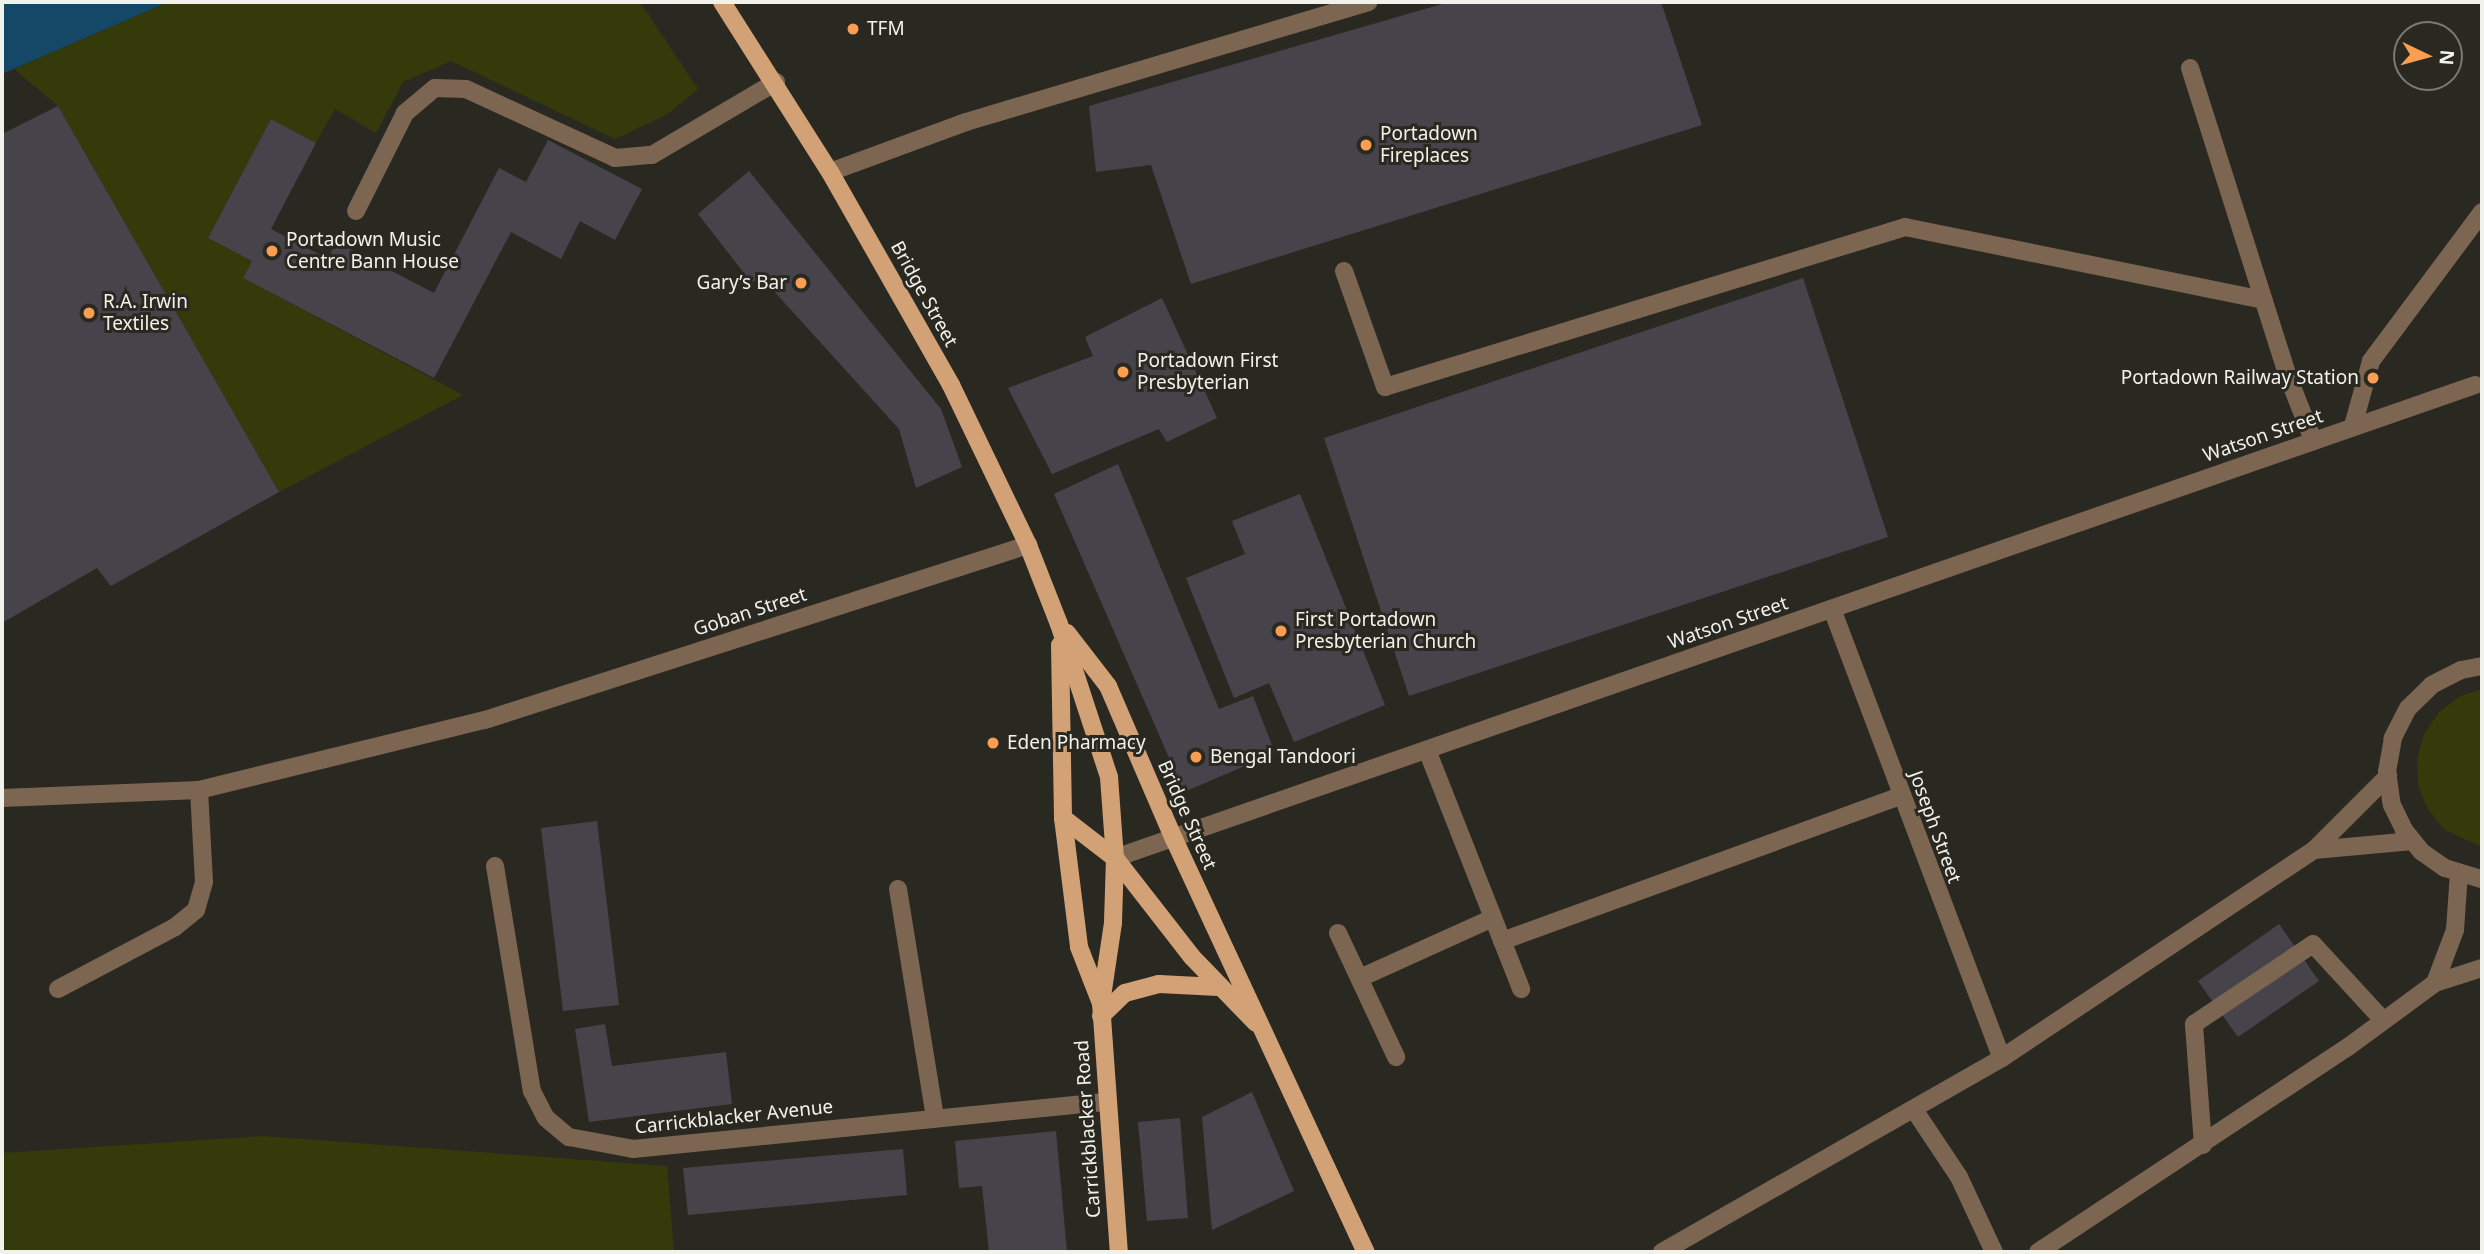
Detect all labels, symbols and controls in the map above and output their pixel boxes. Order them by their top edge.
place label: TFM [867,18,905,40]
marker: TFM [845,21,861,37]
north arrow [2393,21,2463,91]
text: N [2433,49,2461,66]
place label: Portadown Fireplaces [1380,123,1478,167]
marker: Portadown Fireplaces [1358,137,1374,153]
place label: Portadown Music Centre Bann House [286,229,459,273]
street label: Bridge Street [886,237,962,351]
marker: Portadown Music Centre Bann House [264,243,280,259]
place label: Gary’s Bar [697,272,787,294]
marker: Gary’s Bar [793,275,809,291]
place label: R.A. Irwin Textiles [103,291,188,335]
marker: R.A. Irwin Textiles [81,305,97,321]
place label: Portadown First Presbyterian [1137,350,1278,394]
marker: Portadown First Presbyterian [1115,364,1131,380]
place label: Portadown Railway Station [2121,367,2359,389]
marker: Portadown Railway Station [2365,370,2381,386]
street label: Watson Street [2200,405,2326,467]
street label: Goban Street [691,583,809,641]
street label: Watson Street [1665,592,1791,654]
place label: First Portadown Presbyterian Church [1295,609,1476,653]
marker: First Portadown Presbyterian Church [1273,623,1289,639]
place label: Eden Pharmacy [1007,732,1146,754]
marker: Eden Pharmacy [985,735,1001,751]
place label: Bengal Tandoori [1210,746,1356,768]
marker: Bengal Tandoori [1188,749,1204,765]
street label: Bridge Street [1153,757,1221,873]
street label: Joseph Street [1904,768,1966,886]
street label: Carrickblacker Road [1070,1039,1106,1219]
street label: Carrickblacker Avenue [634,1095,834,1139]

